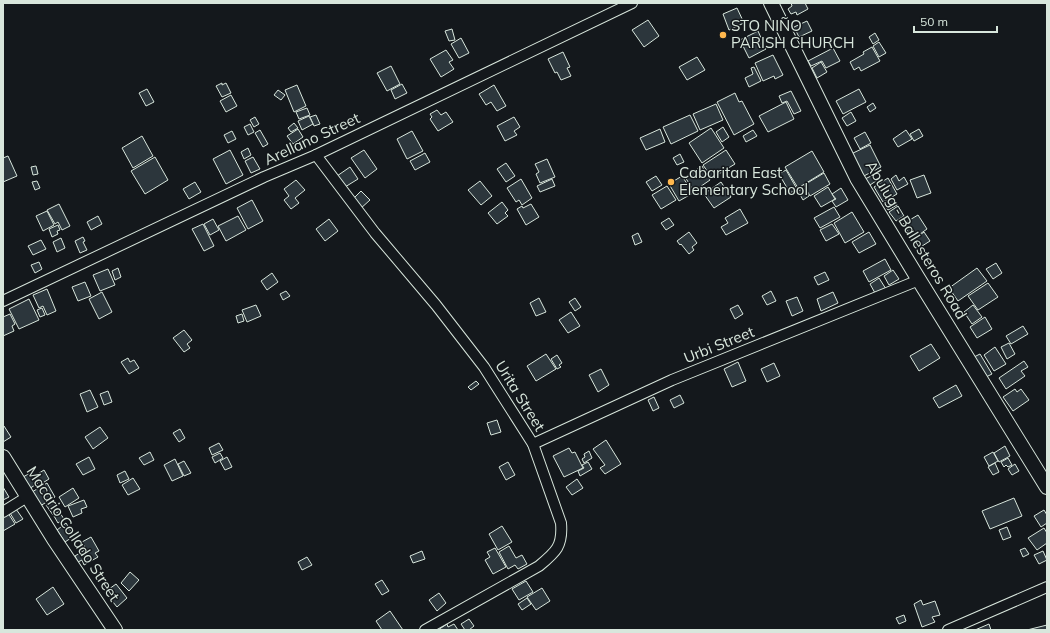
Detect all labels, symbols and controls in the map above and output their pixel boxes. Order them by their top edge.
scale bar [914,8,997,34]
text: 50 m [920,14,948,29]
place label: STO NIÑO PARISH CHURCH [731,16,855,52]
marker: STO NIÑO PARISH CHURCH [718,30,728,40]
street label: Arellano Street [261,108,363,169]
street label: Abulug - Ballesteros Road [862,157,971,322]
place label: Cabaritan East Elementary School [679,163,808,199]
marker: Cabaritan East Elementary School [666,177,676,187]
street label: Urbi Street [681,322,757,367]
street label: Urita Street [491,357,550,435]
street label: Macario Collado Street [23,463,124,605]

